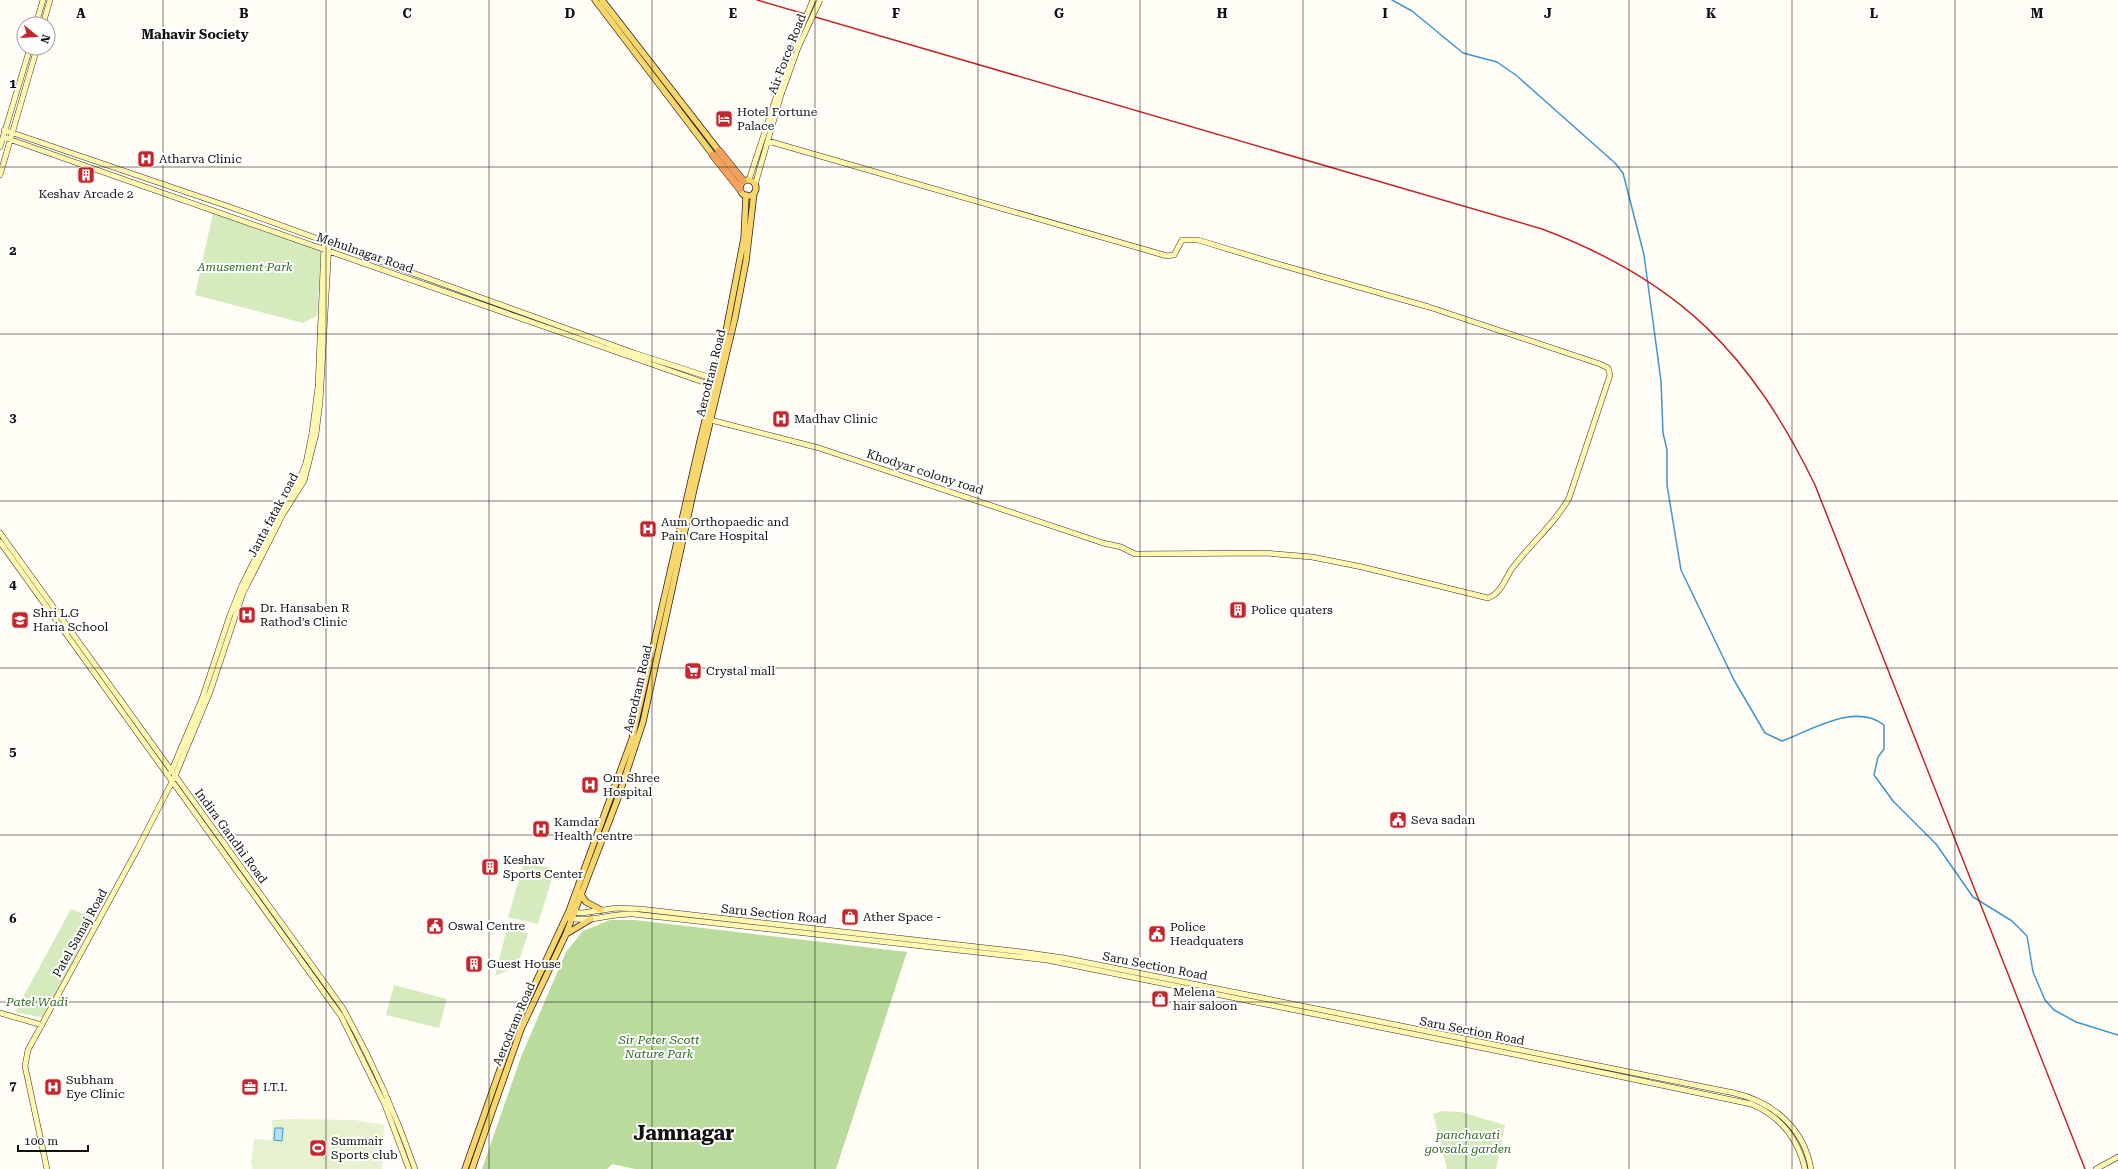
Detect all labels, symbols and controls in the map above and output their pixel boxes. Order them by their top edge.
text: A [76,6,86,21]
text: B [239,6,249,21]
text: C [402,6,412,21]
text: D [565,6,575,21]
text: E [729,6,737,21]
text: F [892,6,900,21]
text: G [1054,6,1064,21]
text: H [1217,6,1228,21]
text: I [1382,6,1388,21]
text: J [1544,6,1552,21]
text: K [1706,6,1717,21]
text: L [1870,6,1878,21]
text: M [2031,6,2044,21]
street label: Air Force Road [765,12,809,96]
north arrow [16,16,56,56]
district label: Mahavir Society [141,27,249,42]
text: N [37,33,53,45]
text: 1 [9,76,17,91]
place label: Hotel Fortune Palace [737,105,818,133]
hotel icon: Hotel Fortune Palace [714,109,734,129]
hospital icon: Atharva Clinic [136,149,156,169]
place label: Atharva Clinic [159,152,242,166]
building icon: Keshav Arcade 2 [76,165,96,185]
place label: Keshav Arcade 2 [38,187,134,201]
street label: Mehulnagar Road [315,230,416,276]
text: 2 [9,243,17,258]
park label: Amusement Park [196,260,293,274]
street label: Aerodram Road [693,328,729,418]
hospital icon: Madhav Clinic [771,409,791,429]
text: 3 [9,410,17,425]
place label: Madhav Clinic [794,412,878,426]
street label: Khodyar colony road [865,447,985,498]
street label: Janta fatak road [245,470,301,559]
place label: Aum Orthopaedic and Pain Care Hospital [661,515,789,543]
hospital icon: Aum Orthopaedic and Pain Care Hospital [638,519,658,539]
text: 4 [9,577,17,592]
building icon: Police quaters [1228,600,1248,620]
place label: Dr. Hansaben R Rathod's Clinic [260,601,350,629]
place label: Police quaters [1251,603,1333,617]
hospital icon: Dr. Hansaben R Rathod's Clinic [237,605,257,625]
place label: Shri L.G Haria School [33,606,109,634]
school or university icon: Shri L.G Haria School [10,610,30,630]
street label: Aerodram Road [621,643,655,734]
supermarket icon: Crystal mall [683,661,703,681]
place label: Crystal mall [706,664,775,678]
text: 5 [9,744,17,759]
place label: Om Shree Hospital [603,771,660,799]
hospital icon: Om Shree Hospital [580,775,600,795]
street label: Indira Gandhi Road [192,786,270,886]
public building icon: Seva sadan [1388,810,1408,830]
place label: Seva sadan [1411,813,1476,827]
place label: Kamdar Health centre [554,815,633,843]
hospital icon: Kamdar Health centre [531,819,551,839]
place label: Keshav Sports Center [503,853,583,881]
building icon: Keshav Sports Center [480,857,500,877]
street label: Patel Samaj Road [50,886,110,980]
street label: Saru Section Road [720,901,828,927]
shop icon: Ather Space - [840,907,860,927]
place label: Ather Space - [863,910,941,924]
text: 6 [9,911,17,926]
public building icon: Oswal Centre [425,916,445,936]
place label: Oswal Centre [448,919,525,933]
place label: Police Headquaters [1170,920,1244,948]
public building icon: Police Headquaters [1147,924,1167,944]
street label: Saru Section Road [1101,949,1209,983]
building icon: Guest House [464,954,484,974]
place label: Guest House [487,957,561,971]
street label: Aerodram Road [490,980,538,1068]
place label: Melena hair saloon [1173,985,1238,1013]
shop icon: Melena hair saloon [1150,989,1170,1009]
park label: Patel Wadi [5,995,68,1009]
street label: Saru Section Road [1418,1014,1526,1048]
park label: Sir Peter Scott Nature Park [618,1033,700,1061]
place label: Subham Eye Clinic [66,1073,125,1101]
hospital icon: Subham Eye Clinic [43,1077,63,1097]
office icon: I.T.I. [240,1077,260,1097]
text: 7 [9,1078,17,1093]
place label: I.T.I. [263,1080,288,1094]
district label: Jamnagar [634,1121,734,1145]
scale bar [18,1127,88,1153]
park label: panchavati govsala garden [1424,1128,1511,1156]
text: 100 m [24,1134,58,1148]
place label: Summair Sports club [331,1134,398,1162]
sports icon: Summair Sports club [308,1138,328,1158]

